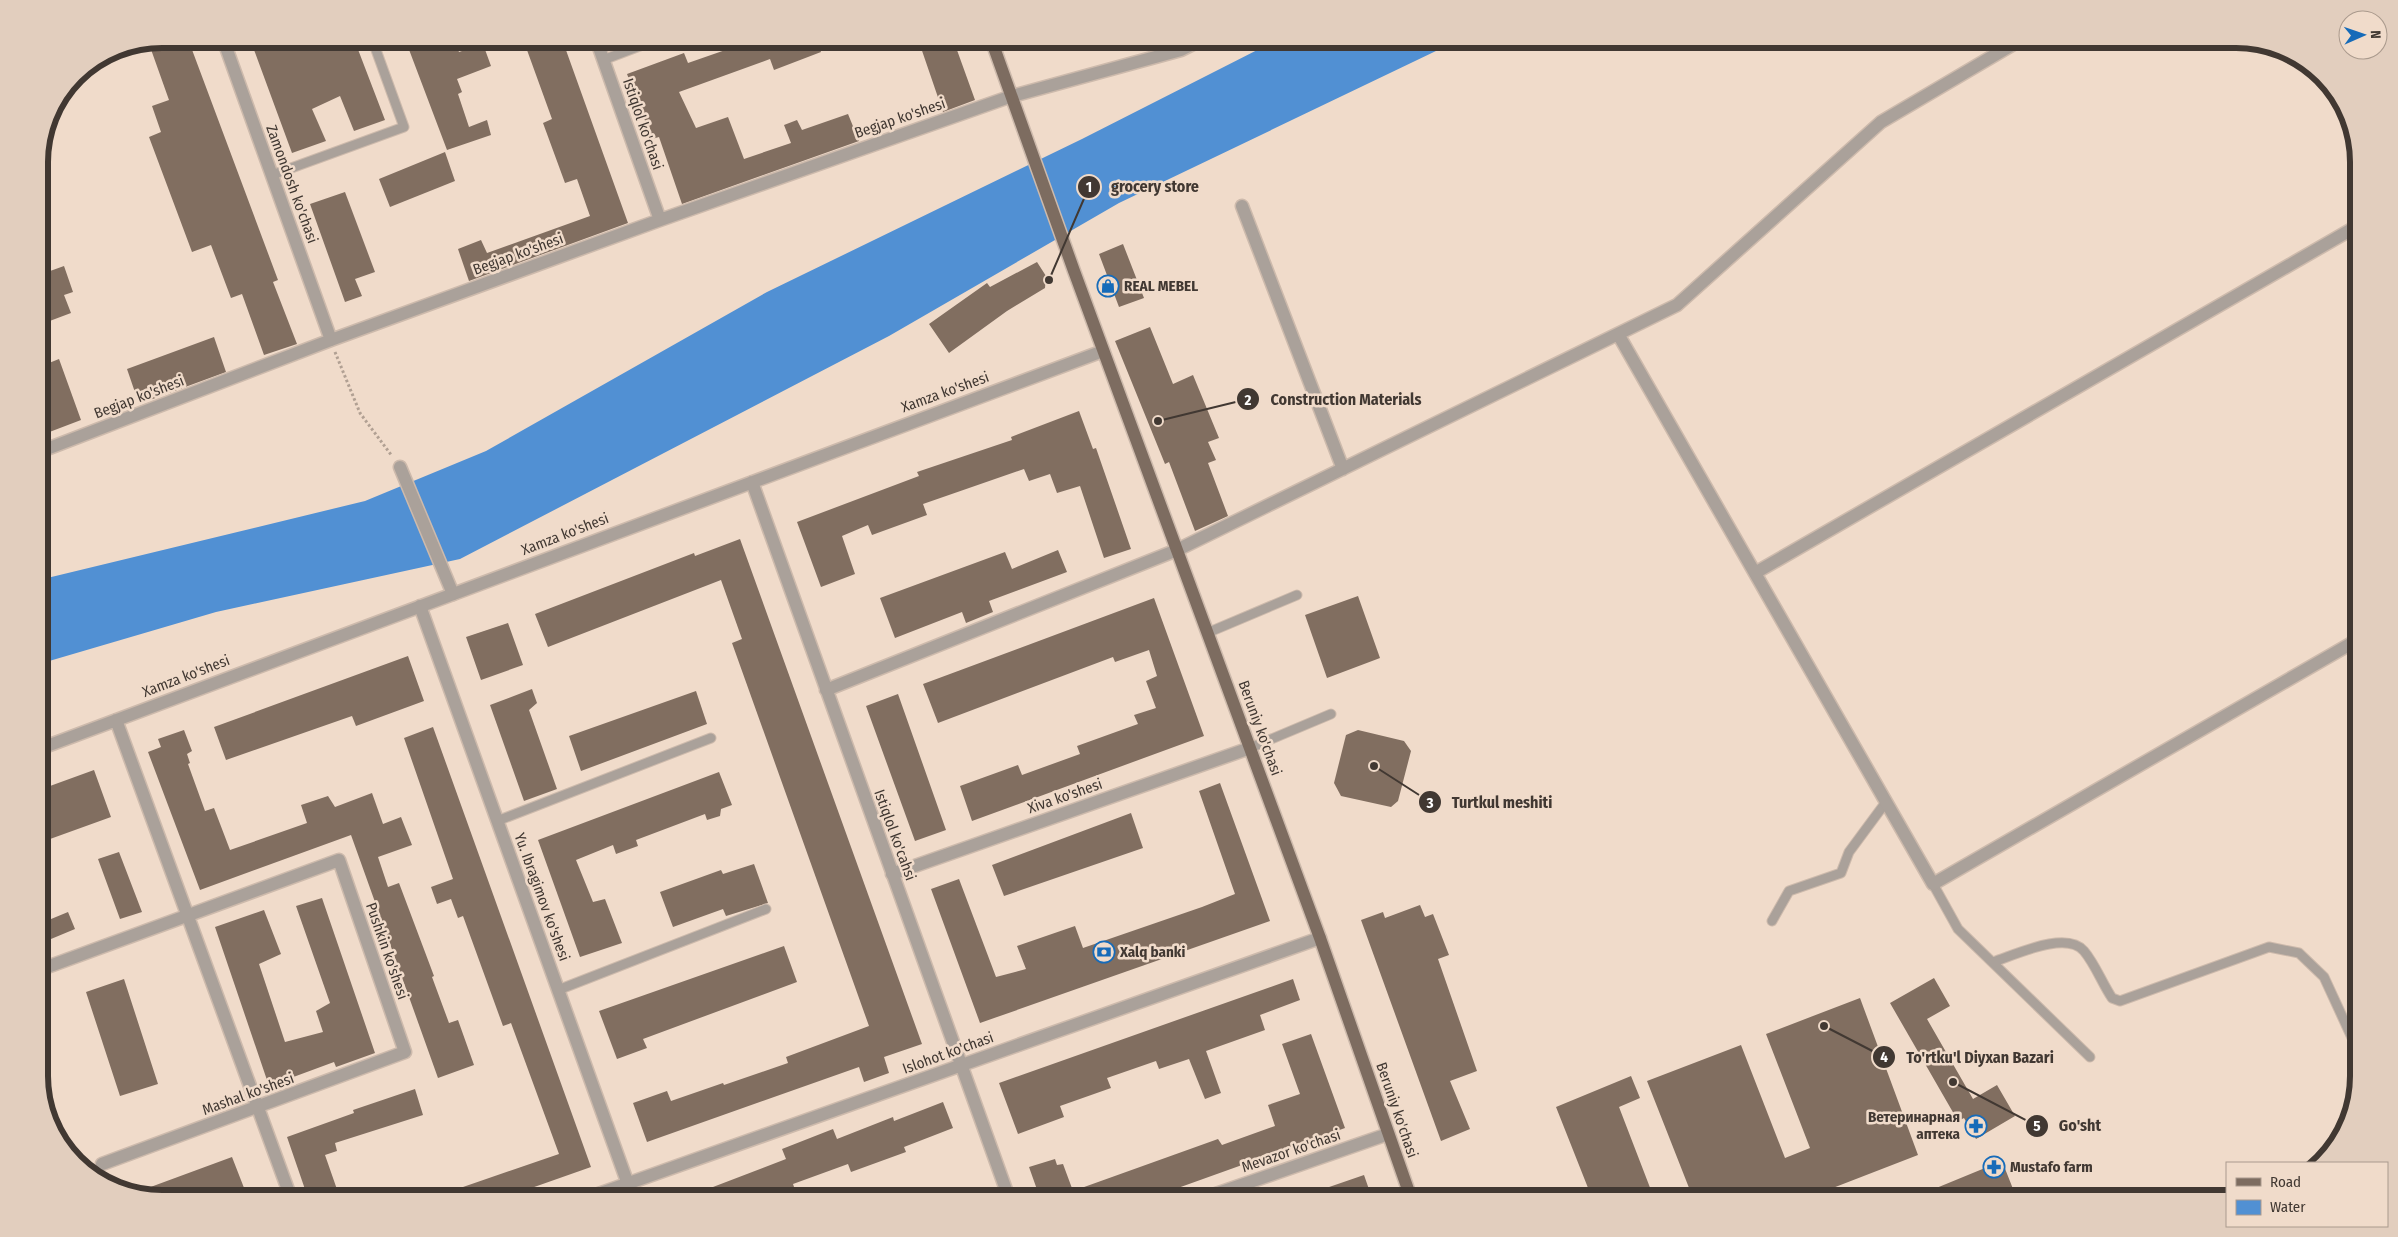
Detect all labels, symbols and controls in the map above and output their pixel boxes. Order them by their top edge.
north arrow [2338,10,2388,60]
text: N [2367,30,2384,39]
street label: Istiqlol ko'chasi [619,76,667,172]
street label: Begjap ko'shesi [852,94,948,142]
street label: Zamondosh ko'chasi [262,122,322,246]
callout: grocery store [1076,171,1209,202]
text: grocery store [1111,177,1199,196]
text: 1 [1086,178,1092,196]
street label: Begjap ko'shesi [470,229,566,279]
shop icon: REAL MEBEL [1096,274,1120,298]
place label: REAL MEBEL [1124,277,1198,295]
street label: Xamza ko'shesi [899,368,991,416]
street label: Begjap ko'shesi [92,372,186,422]
callout: Construction Materials [1235,384,1431,415]
text: Construction Materials [1271,390,1421,409]
text: 2 [1244,391,1252,409]
street label: Xamza ko'shesi [519,509,611,559]
street label: Xamza ko'shesi [140,651,232,701]
street label: Beruniy ko'chasi [1234,678,1286,778]
street label: Xiva ko'shesi [1025,775,1105,817]
street label: Istiqlol ko'cahsi [870,787,920,883]
callout: Turtkul meshiti [1417,787,1563,818]
text: Turtkul meshiti [1452,793,1552,812]
text: 3 [1425,794,1434,812]
street label: Yu. Ibragimov ko'shesi [510,831,574,963]
street label: Pushkin ko'shesi [362,900,412,1002]
bank icon: Xalq banki [1092,940,1116,964]
place label: Xalq banki [1119,943,1185,961]
street label: Islohot ko'chasi [900,1028,996,1078]
callout: To'rtku'l Diyxan Bazari [1872,1042,2064,1073]
text: 4 [1880,1048,1888,1066]
text: To'rtku'l Diyxan Bazari [1906,1048,2054,1067]
street label: Beruniy ko'chasi [1372,1060,1422,1160]
street label: Mashal ko'shesi [200,1069,296,1119]
place label: Ветеринарная аптека [1868,1108,1961,1143]
callout: Go'sht [2024,1110,2112,1141]
pharmacy icon: Ветеринарная аптека [1964,1114,1988,1138]
text: Go'sht [2059,1116,2101,1135]
text: 5 [2033,1117,2041,1135]
street label: Mevazor ko'chasi [1239,1126,1343,1176]
pharmacy icon: Mustafo farm [1982,1155,2006,1179]
place label: Mustafo farm [2010,1158,2093,1176]
legend [2226,1162,2388,1227]
text: Road [2270,1173,2301,1191]
text: Water [2270,1198,2306,1216]

